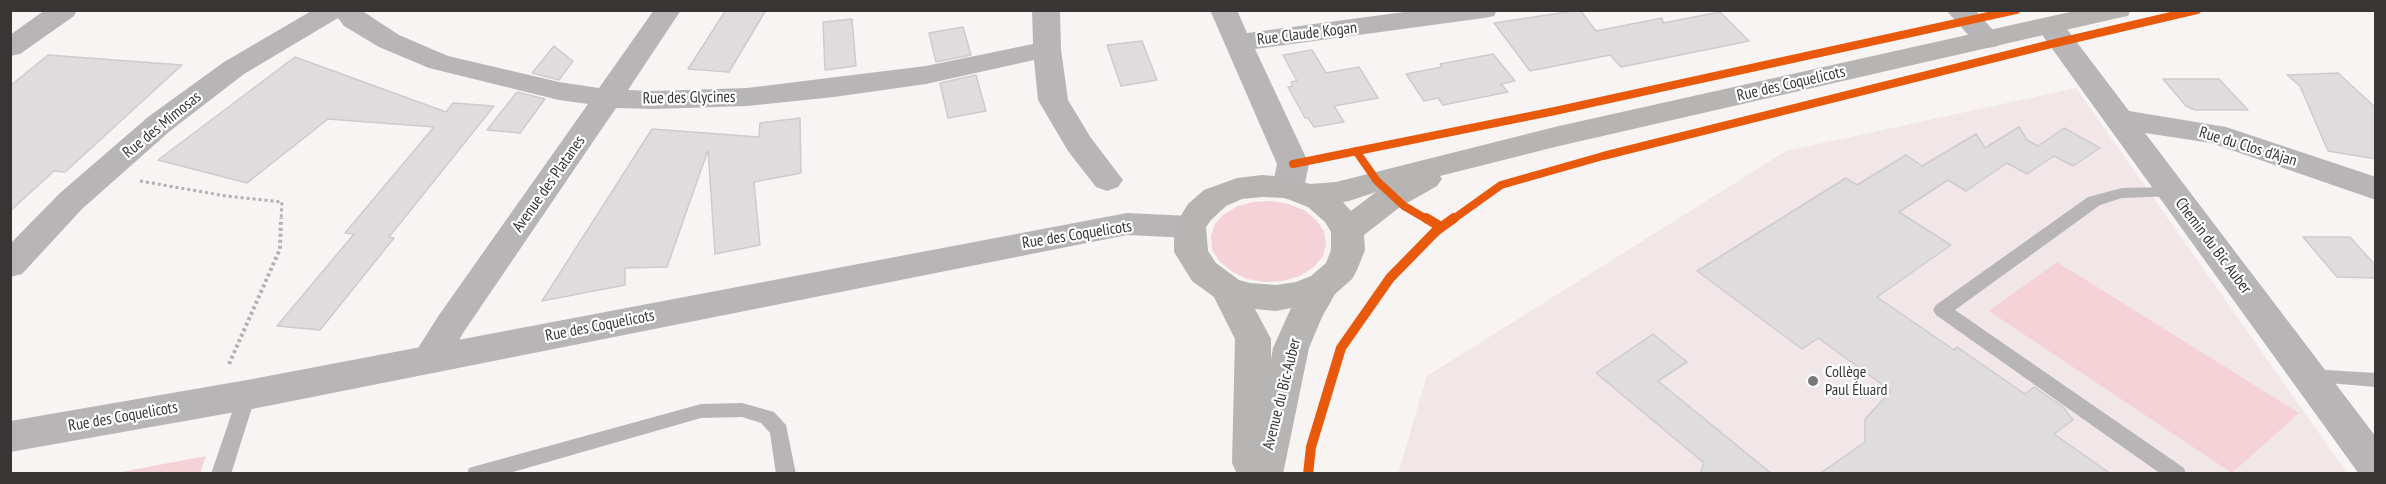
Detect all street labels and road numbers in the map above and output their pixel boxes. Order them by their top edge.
street label: Rue Claude Kogan [1256,18,1358,50]
street label: Rue des Coquelicots [1735,62,1847,106]
street label: Rue des Mimosas [119,88,205,162]
street label: Rue des Glycines [642,88,736,108]
street label: Rue du Clos d’Ajan [2197,123,2299,171]
street label: Avenue des Platanes [509,132,589,236]
street label: Chemin du Bic Auber [2171,194,2255,298]
street label: Rue des Coquelicots [1021,217,1133,253]
street label: Rue des Coquelicots [544,306,656,346]
street label: Avenue du Bic-Auber [1259,336,1305,452]
street label: Rue des Coquelicots [67,398,179,436]

